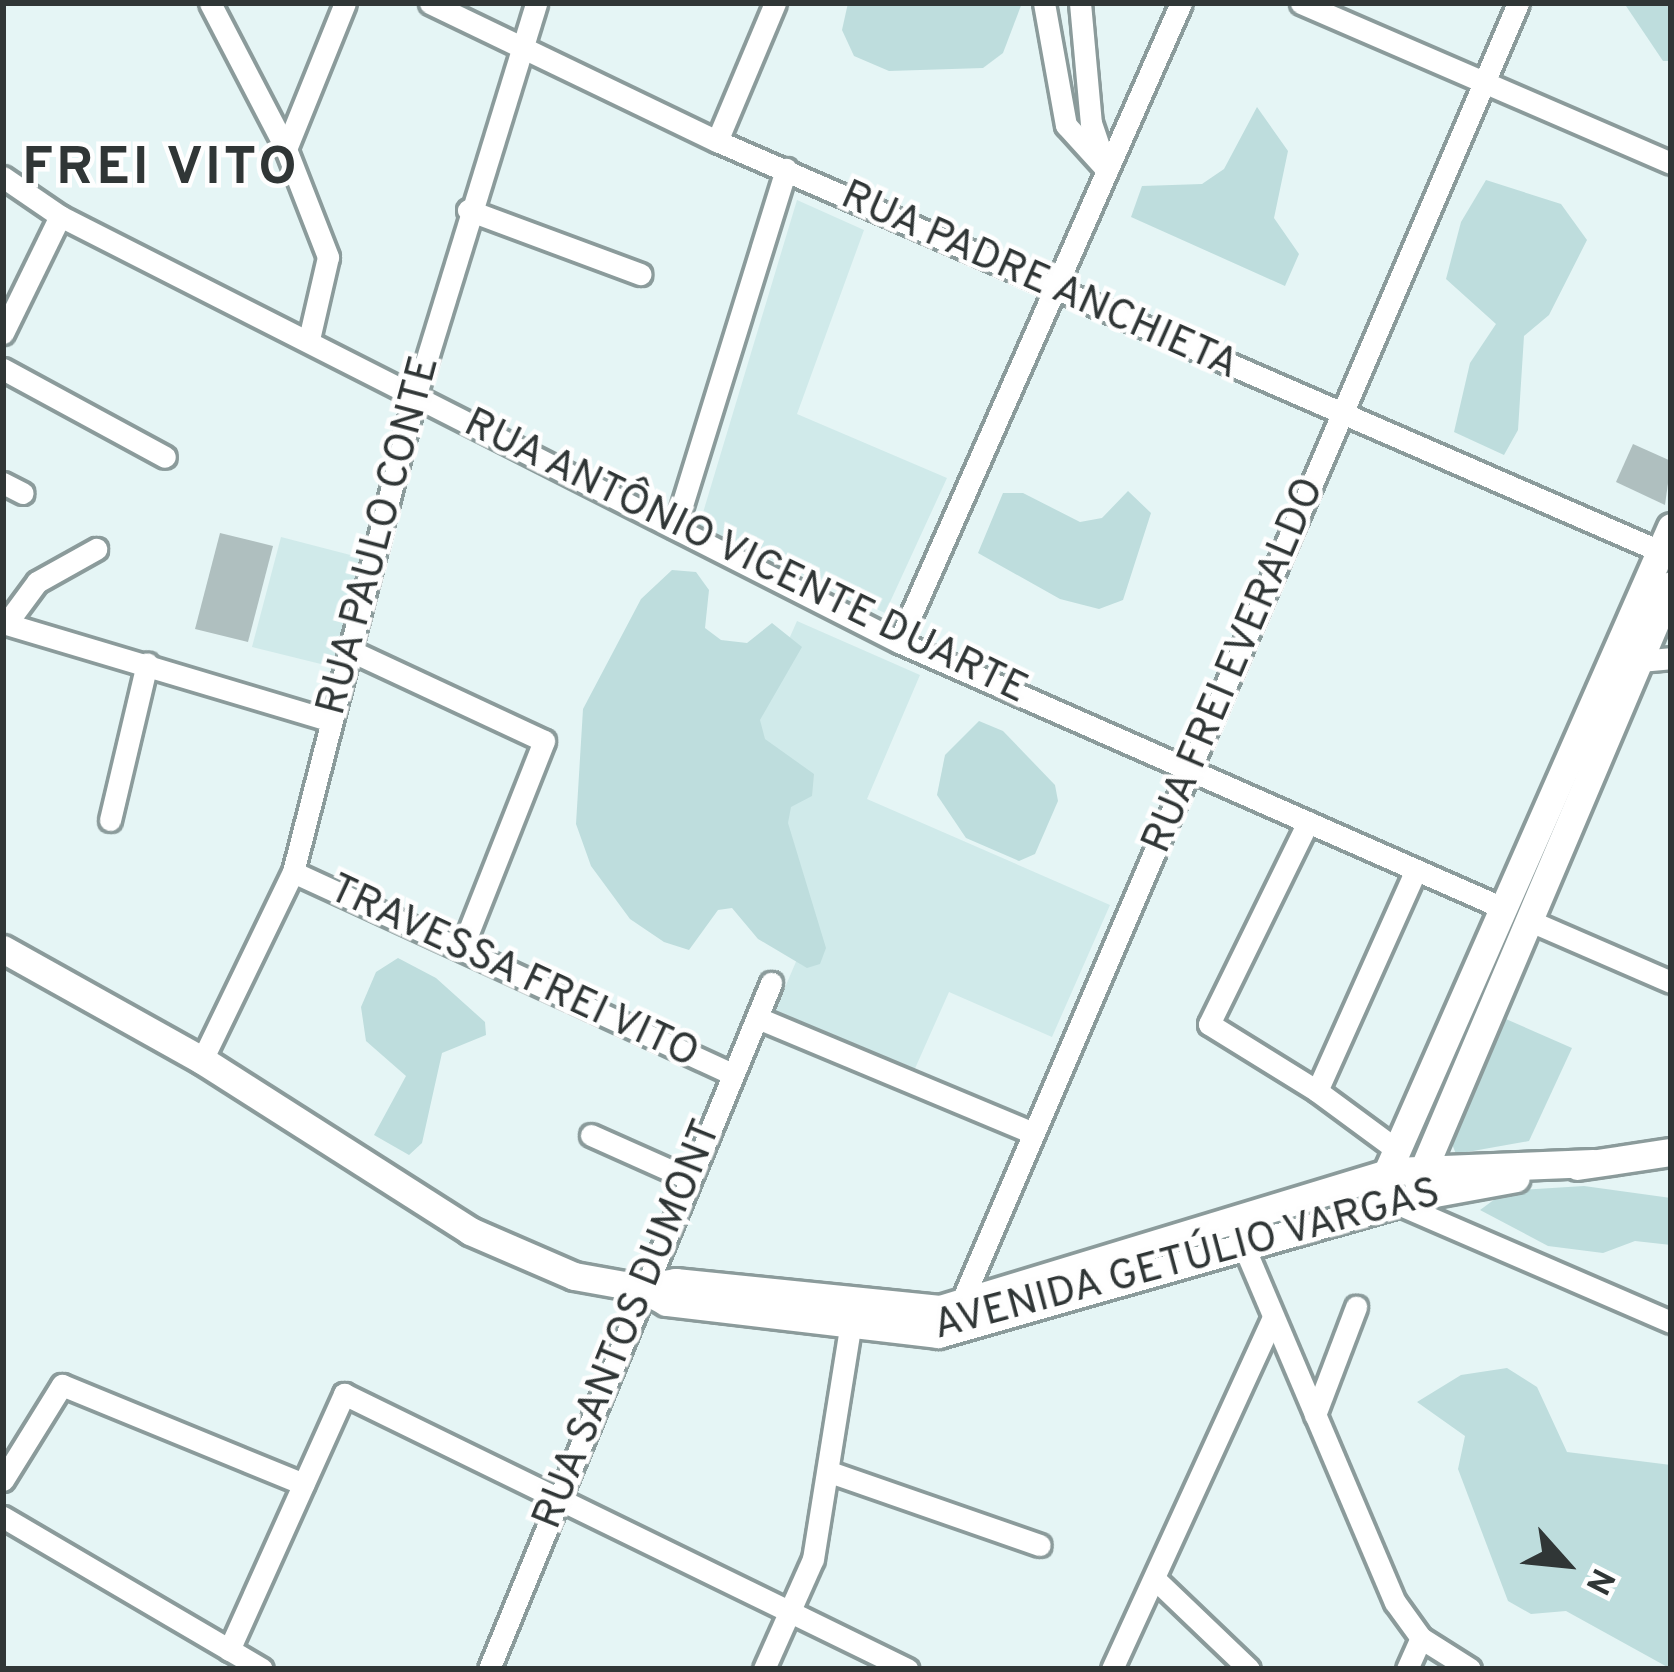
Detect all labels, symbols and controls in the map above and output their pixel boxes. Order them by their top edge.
district label: FREI VITO [21,138,301,202]
street label: RUA PADRE ANCHIETA [831,171,1247,393]
street label: RUA PAULO CONTE [308,350,452,722]
street label: RUA ANTÔNIO VICENTE DUARTE [453,398,1037,718]
street label: RUA FREI EVERALDO [1133,470,1337,862]
street label: TRAVESSA FREI VITO [319,865,707,1081]
street label: RUA SANTOS DUMONT [524,1112,734,1538]
street label: AVENIDA GETÚLIO VARGAS [927,1169,1447,1353]
north arrow [1506,1504,1626,1624]
text: N [1574,1560,1622,1600]

